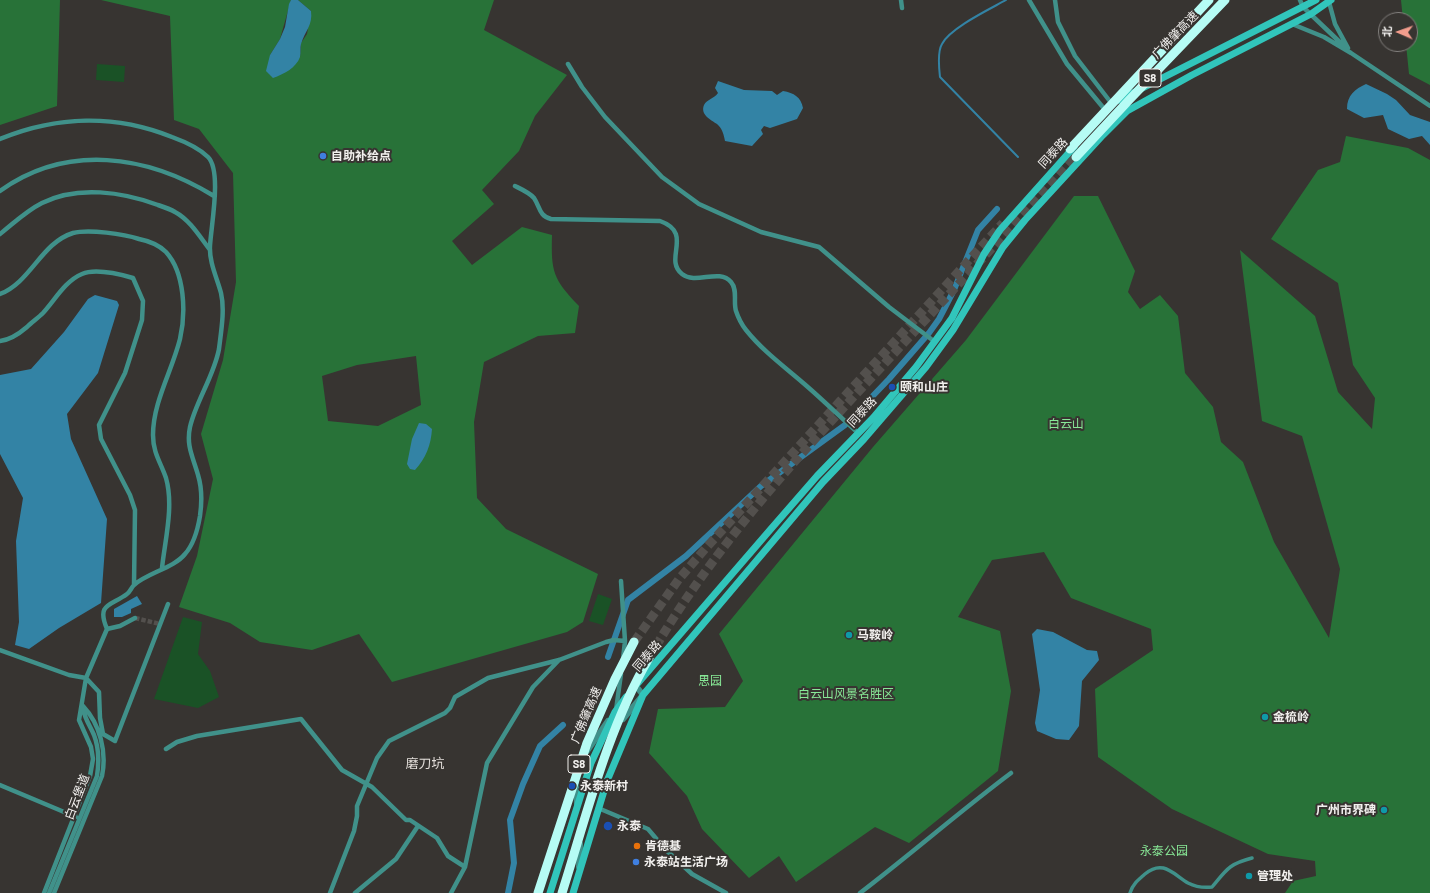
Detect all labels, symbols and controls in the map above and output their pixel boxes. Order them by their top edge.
street label: 广佛肇高速 [1149,8,1201,62]
north arrow [1378,12,1418,52]
text: 北 [1380,26,1393,37]
road number: S8 [1139,69,1161,87]
street label: 同泰路 [1035,135,1071,171]
place label: 自助补给点 [331,149,391,163]
marker: 自助补给点 [318,151,328,161]
place label: 颐和山庄 [900,380,948,394]
marker: 颐和山庄 [887,382,897,392]
street label: 同泰路 [844,394,880,430]
park label: 白云山 [1048,417,1084,431]
place label: 马鞍岭 [857,628,893,642]
marker: 马鞍岭 [844,630,854,640]
street label: 同泰路 [630,638,664,674]
park label: 思园 [698,674,722,688]
street label: 广佛肇高速 [568,685,604,745]
park label: 白云山风景名胜区 [798,687,894,701]
place label: 金梳岭 [1273,710,1309,724]
marker: 金梳岭 [1260,712,1270,722]
road number: S8 [568,755,590,773]
district label: 磨刀坑 [406,756,444,772]
street label: 白云堡道 [62,772,92,822]
place label: 永泰新村 [580,779,628,793]
marker: 永泰新村 [567,781,577,791]
place label: 广州市界碑 [1316,803,1376,817]
marker: 广州市界碑 [1379,805,1389,815]
place label: 永泰 [617,819,641,833]
marker: 永泰 [602,820,614,832]
place label: 肯德基 [645,839,681,853]
marker: 肯德基 [632,841,642,851]
park label: 永泰公园 [1140,844,1188,858]
place label: 永泰站生活广场 [644,855,728,869]
marker: 永泰站生活广场 [631,857,641,867]
place label: 管理处 [1257,869,1293,883]
marker: 管理处 [1244,871,1254,881]

